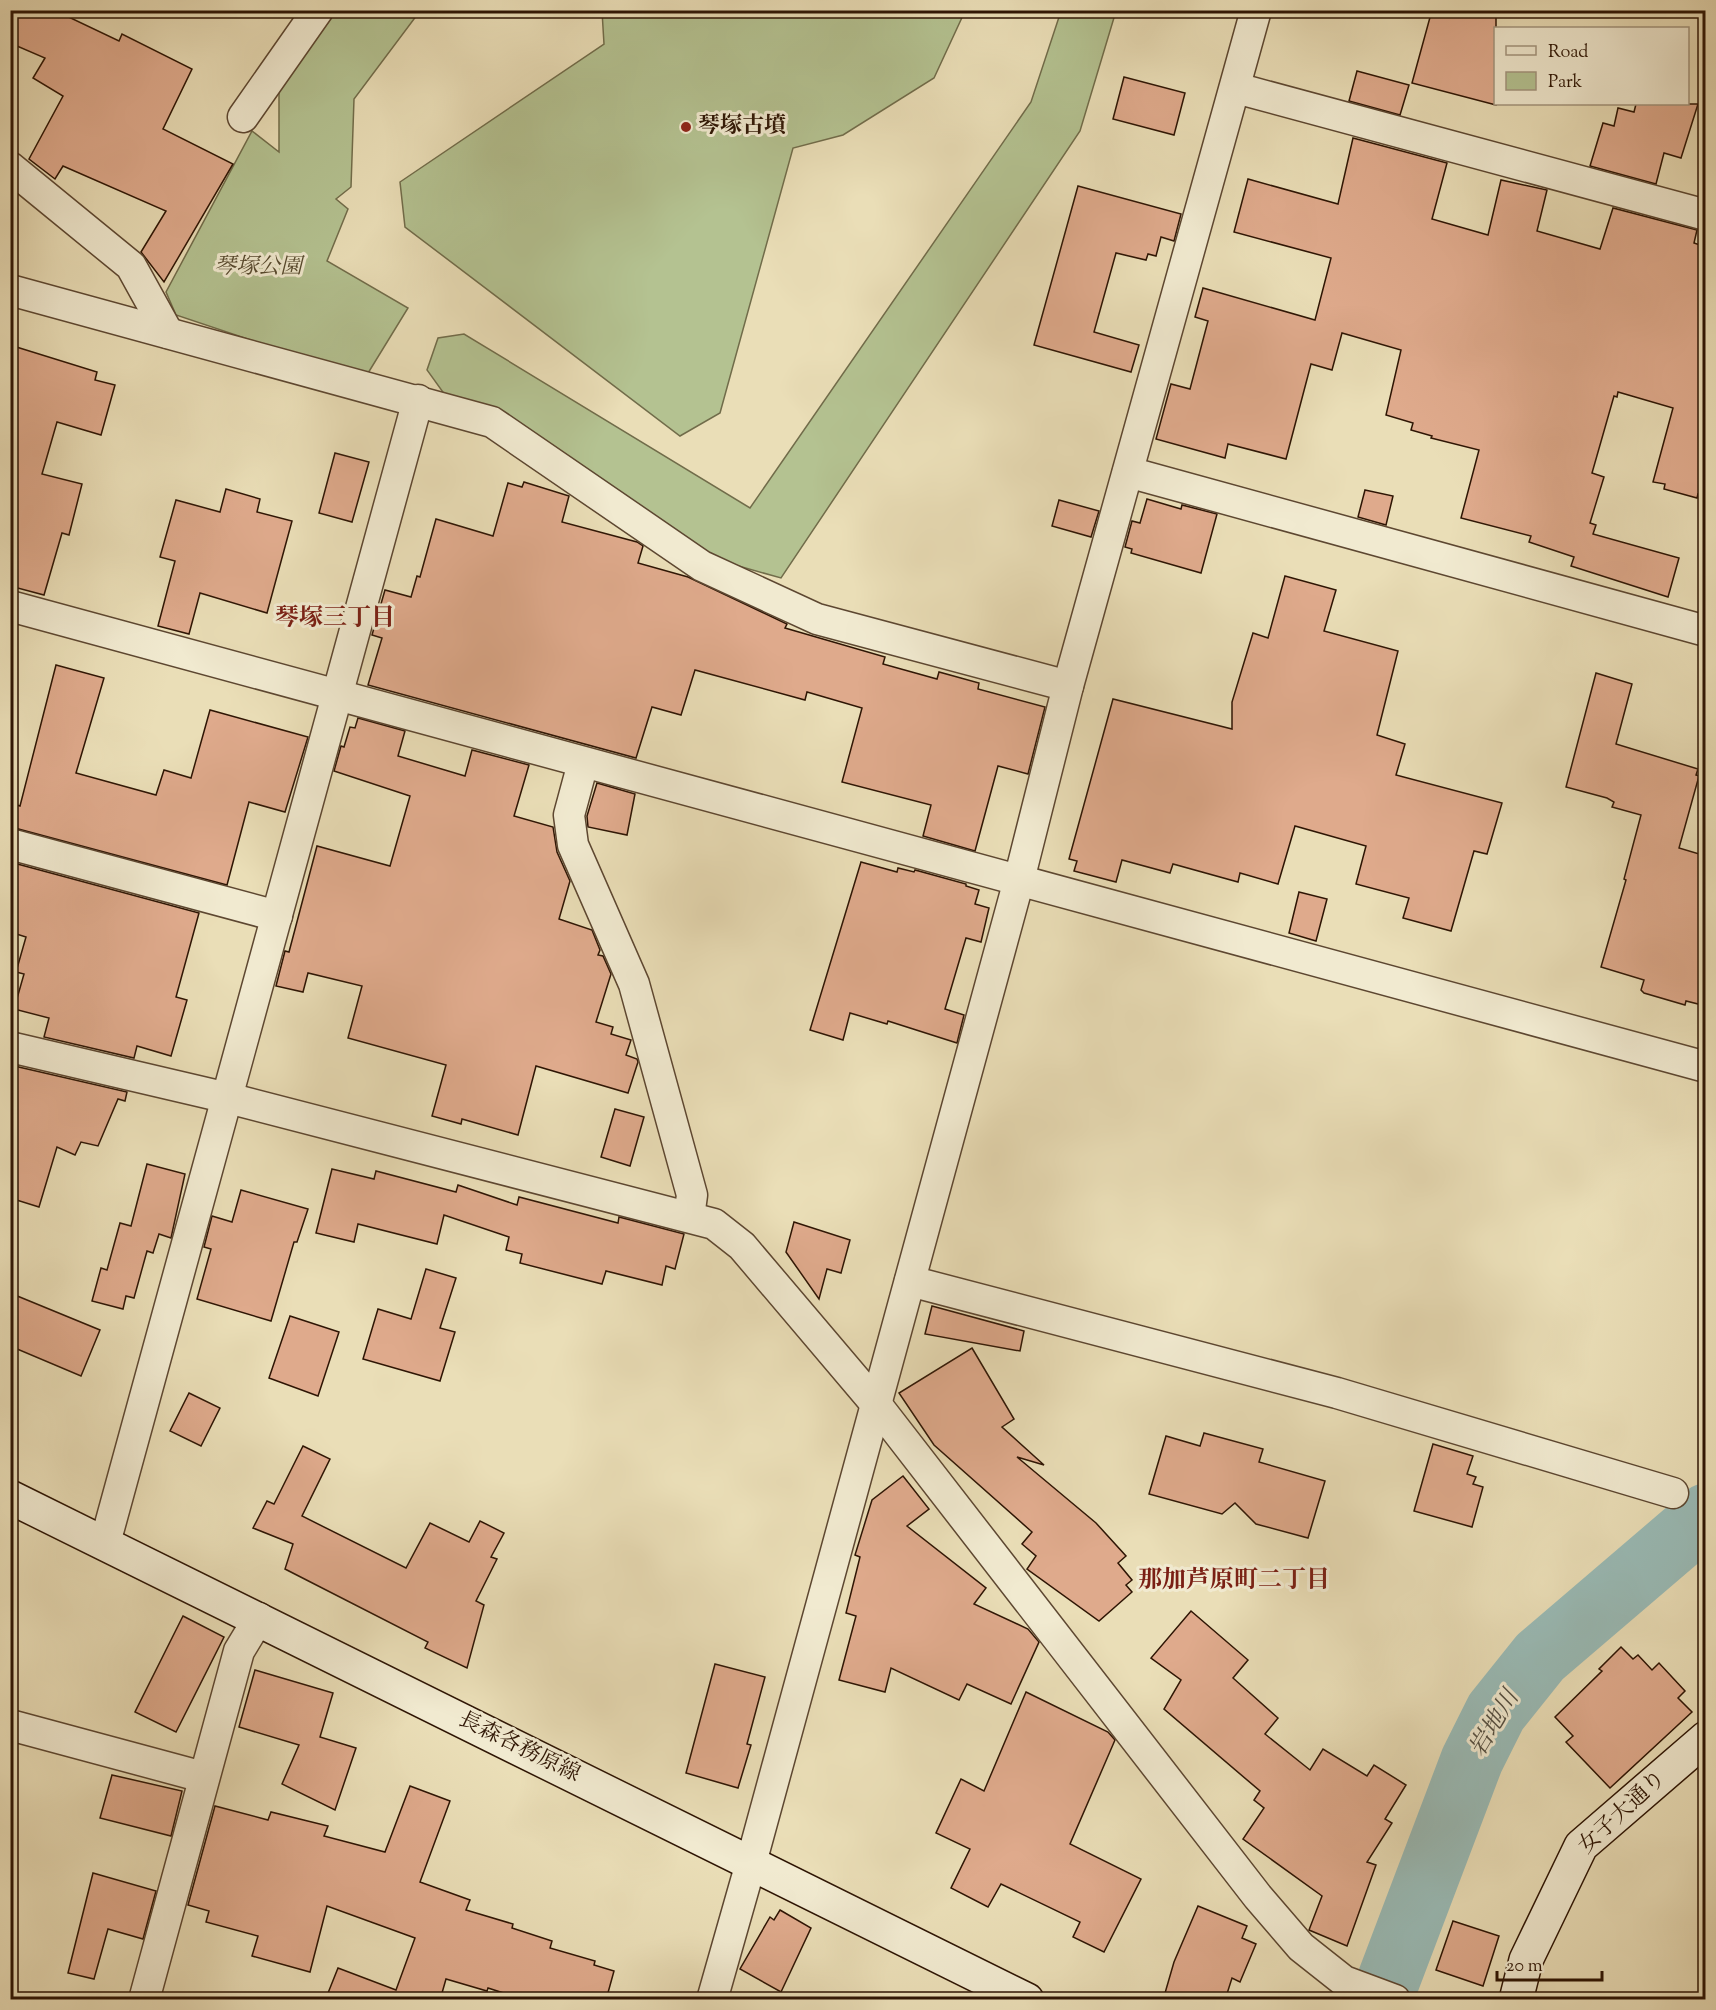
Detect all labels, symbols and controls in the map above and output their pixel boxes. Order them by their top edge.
legend [1494,27,1689,105]
text: Road [1548,40,1588,66]
text: Park [1548,70,1583,96]
place label: 琴塚古墳 [698,111,786,143]
marker: 琴塚古墳 [679,120,693,134]
park label: 琴塚公園 [214,252,305,284]
district label: 琴塚三丁目 [275,602,395,636]
district label: 那加芦原町二丁目 [1138,1564,1330,1598]
water label: 岩地川 [1462,1682,1530,1764]
street label: 長森各務原線 [453,1705,585,1791]
street label: 女子大通り [1572,1764,1674,1862]
scale bar [1497,1944,1602,1982]
text: 20 m [1506,1954,1543,1980]

